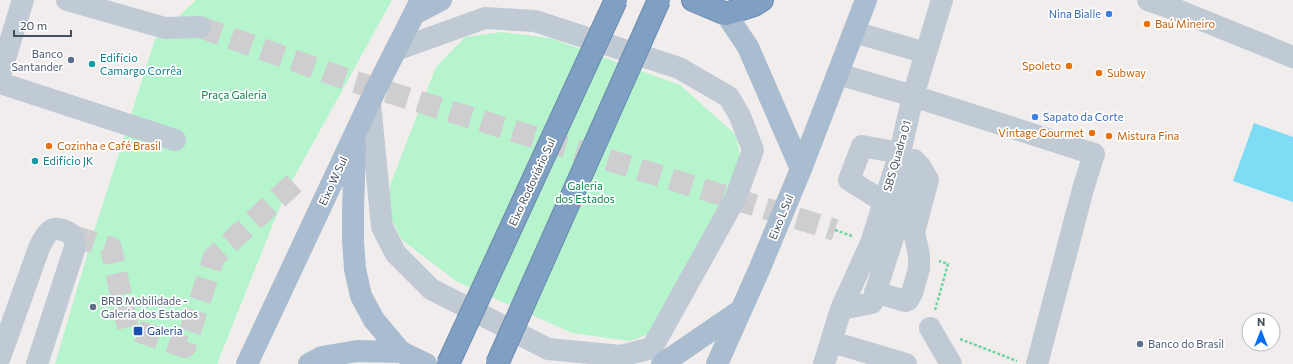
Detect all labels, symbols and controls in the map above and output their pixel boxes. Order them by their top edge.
place label: Nina Bialle [1049,7,1101,20]
marker: Nina Bialle [1104,9,1114,19]
scale bar [14,12,71,38]
place label: Baú Mineiro [1155,17,1216,30]
text: 20 m [20,18,47,32]
marker: Baú Mineiro [1142,19,1152,29]
place label: Banco Santander [11,47,64,73]
place label: Edifício Camargo Corrêa [100,51,182,77]
marker: Banco Santander [66,55,76,65]
marker: Edifício Camargo Corrêa [87,59,97,69]
place label: Spoleto [1022,59,1061,72]
marker: Spoleto [1064,61,1074,71]
place label: Subway [1107,66,1146,79]
marker: Subway [1094,68,1104,78]
park label: Praça Galeria [201,88,267,101]
place label: Sapato da Corte [1043,110,1124,123]
marker: Sapato da Corte [1030,112,1040,122]
street label: SBS Quadra 01 [880,119,913,193]
place label: Vintage Gourmet [998,126,1084,139]
marker: Vintage Gourmet [1087,128,1097,138]
place label: Mistura Fina [1117,129,1179,142]
marker: Mistura Fina [1104,131,1114,141]
street label: Eixo Rodoviário Sul [505,136,558,228]
place label: Cozinha e Café Brasil [57,139,161,152]
marker: Cozinha e Café Brasil [44,141,54,151]
place label: Edifício JK [43,154,94,168]
street label: Eixo W Sul [316,154,350,207]
marker: Edifício JK [30,156,40,166]
park label: Galeria dos Estados [555,179,615,205]
street label: Eixo L Sul [766,192,795,241]
place label: BRB Mobilidade - Galeria dos Estados [101,294,198,320]
marker: BRB Mobilidade - Galeria dos Estados [88,302,98,312]
north arrow [1241,312,1281,352]
text: N [1257,315,1265,328]
place label: Galeria [147,324,182,337]
marker: Galeria [132,325,144,337]
place label: Banco do Brasil [1148,337,1224,350]
marker: Banco do Brasil [1135,339,1145,349]

